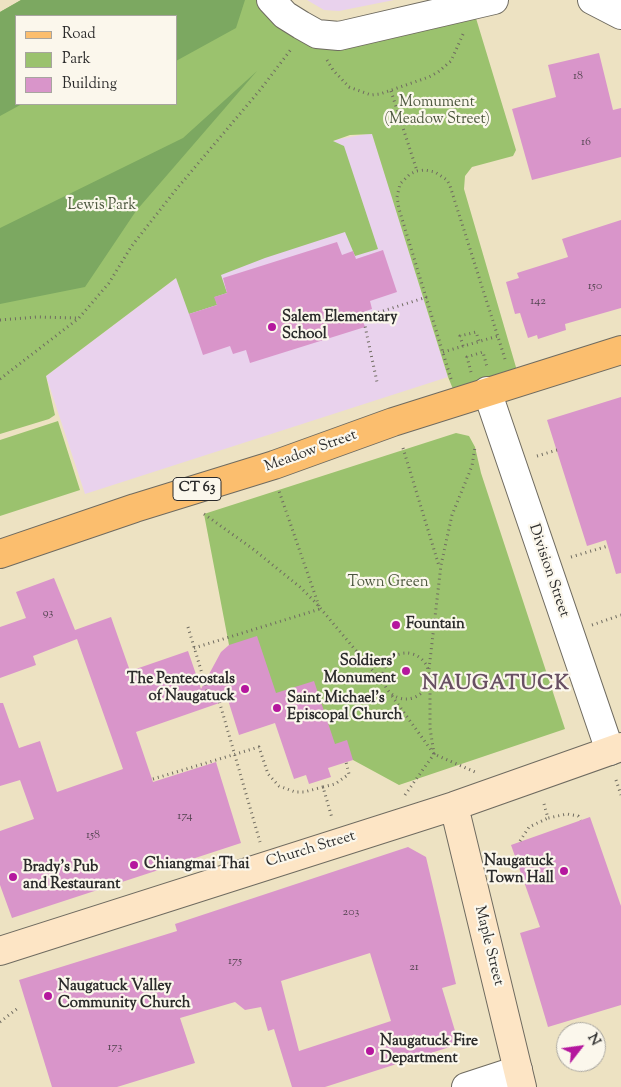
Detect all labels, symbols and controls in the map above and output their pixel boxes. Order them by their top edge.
legend [15,15,178,105]
text: Road [62,24,96,45]
text: Park [62,49,91,70]
house number: 18 [573,70,583,84]
text: Building [62,74,117,95]
park label: Momument (Meadow Street) [384,94,490,129]
house number: 16 [581,136,591,150]
park label: Lewis Park [67,197,137,215]
house number: 150 [588,280,602,294]
house number: 142 [530,295,546,309]
place label: Salem Elementary School [282,309,397,344]
marker: Salem Elementary School [266,321,278,333]
street label: Meadow Street [263,427,359,477]
road number: CT 63 [173,478,221,500]
street label: Division Street [524,522,572,620]
park label: Town Green [347,574,429,592]
house number: 93 [43,607,53,621]
place label: Fountain [406,616,465,634]
marker: Fountain [390,619,402,631]
place label: Soldiers' Monument [324,653,396,688]
marker: Soldiers' Monument [400,665,412,677]
place label: The Pentecostals of Naugatuck [127,671,235,706]
district label: NAUGATUCK [421,674,571,698]
marker: The Pentecostals of Naugatuck [239,683,251,695]
place label: Saint Michael's Episcopal Church [287,690,403,725]
marker: Saint Michael's Episcopal Church [271,702,283,714]
house number: 174 [177,810,193,824]
street label: Church Street [264,828,358,872]
house number: 158 [86,829,100,843]
place label: Naugatuck Town Hall [484,853,554,888]
place label: Chiangmai Thai [144,856,249,874]
place label: Brady's Pub and Restaurant [23,859,120,894]
marker: Chiangmai Thai [128,859,140,871]
marker: Naugatuck Town Hall [558,865,570,877]
marker: Brady's Pub and Restaurant [7,871,19,883]
street label: Maple Street [469,904,507,988]
house number: 203 [343,906,359,920]
house number: 175 [228,955,242,969]
house number: 21 [409,961,419,975]
place label: Naugatuck Valley Community Church [58,978,191,1013]
marker: Naugatuck Valley Community Church [42,990,54,1002]
north arrow [556,1022,606,1072]
text: N [582,1030,605,1050]
place label: Naugatuck Fire Department [380,1033,478,1068]
house number: 173 [108,1041,122,1055]
marker: Naugatuck Fire Department [364,1045,376,1057]

